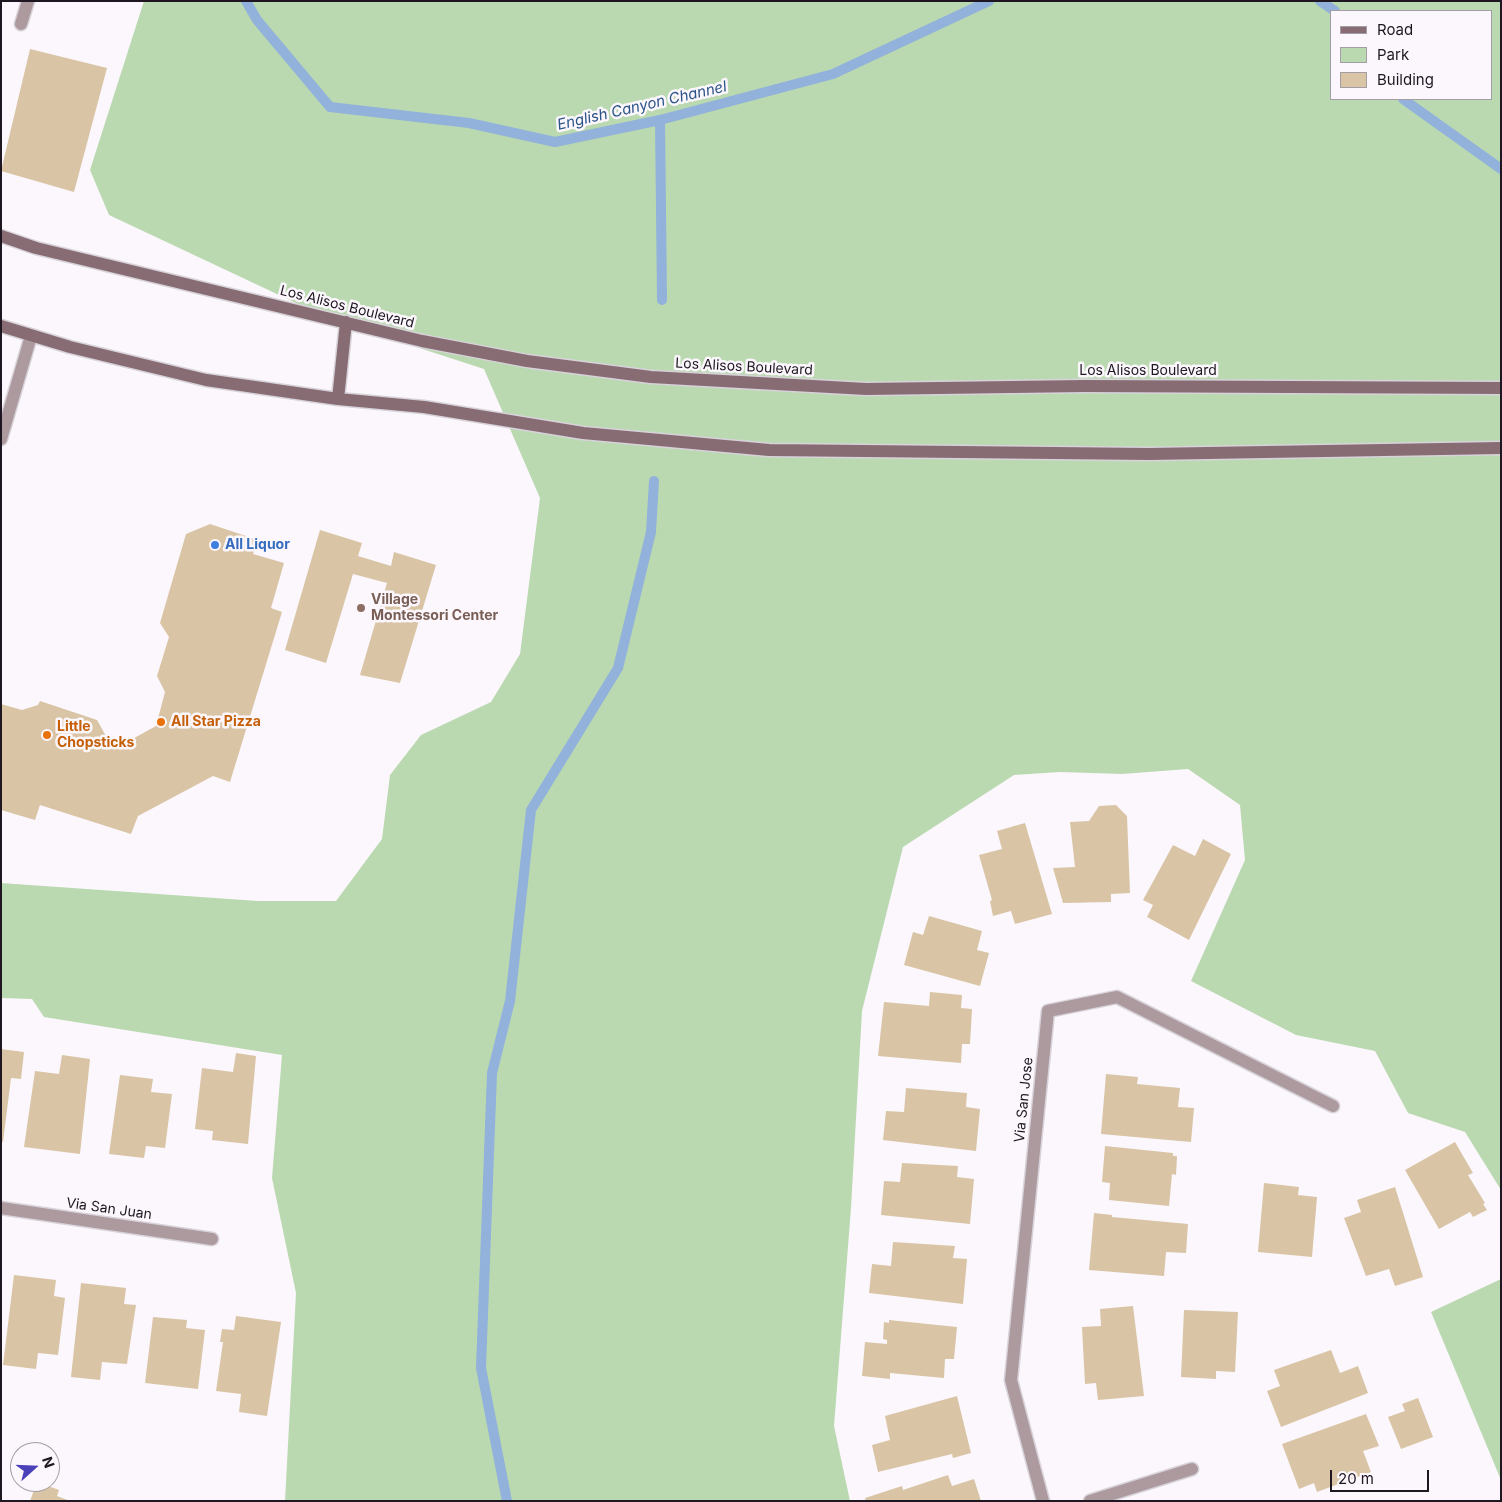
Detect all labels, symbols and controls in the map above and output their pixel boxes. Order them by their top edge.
legend [1330,10,1492,100]
text: Road [1377,20,1413,39]
text: Park [1377,45,1409,64]
text: Building [1377,70,1434,89]
water label: English Canyon Channel [555,78,729,134]
street label: Los Alisos Boulevard [278,282,416,332]
street label: Los Alisos Boulevard [675,355,813,379]
street label: Los Alisos Boulevard [1079,363,1217,379]
place label: All Liquor [225,537,290,553]
marker: All Liquor [209,539,221,551]
place label: Village Montessori Center [371,592,498,624]
marker: Village Montessori Center [355,602,367,614]
place label: All Star Pizza [171,714,261,730]
marker: All Star Pizza [155,716,167,728]
place label: Little Chopsticks [57,719,134,752]
marker: Little Chopsticks [41,729,53,741]
street label: Via San Jose [1011,1056,1037,1144]
street label: Via San Juan [65,1195,153,1223]
north arrow [10,1442,60,1492]
text: N [39,1454,58,1470]
scale bar [1332,1460,1431,1492]
text: 20 m [1338,1469,1374,1488]

